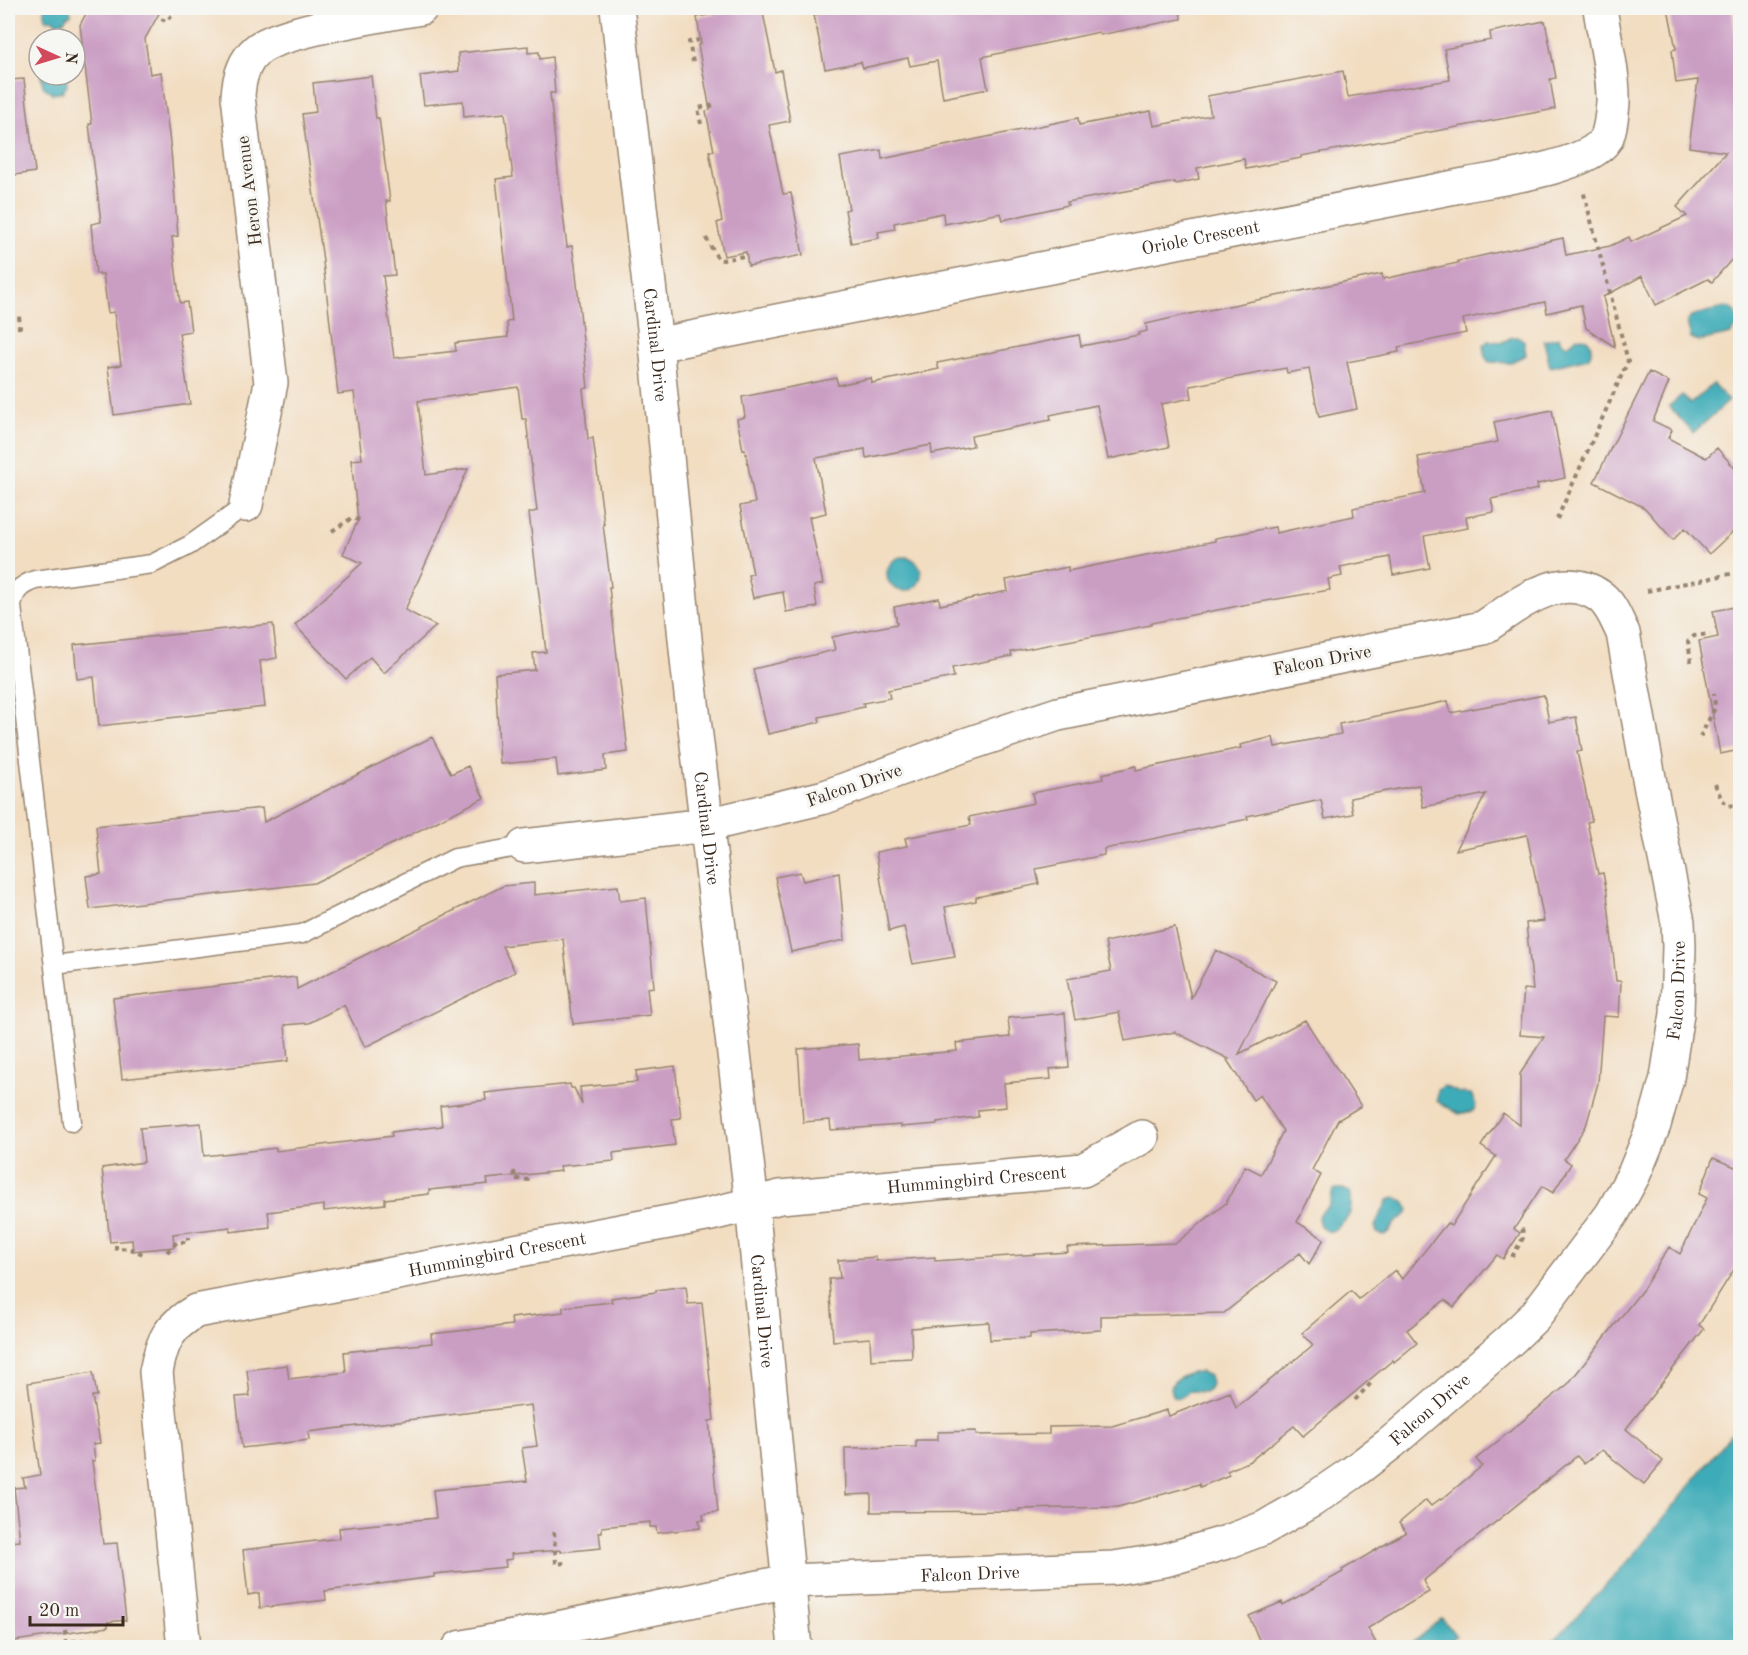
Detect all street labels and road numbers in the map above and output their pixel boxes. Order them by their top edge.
street label: Heron Avenue [234,135,266,247]
street label: Oriole Crescent [1140,218,1261,259]
street label: Cardinal Drive [639,287,670,403]
street label: Falcon Drive [1272,643,1373,679]
street label: Falcon Drive [804,761,904,811]
street label: Cardinal Drive [690,770,722,886]
street label: Falcon Drive [1665,941,1689,1042]
street label: Hummingbird Crescent [886,1164,1067,1197]
street label: Hummingbird Crescent [407,1230,588,1281]
street label: Cardinal Drive [747,1253,776,1369]
street label: Falcon Drive [1387,1371,1474,1450]
street label: Falcon Drive [920,1564,1020,1586]

